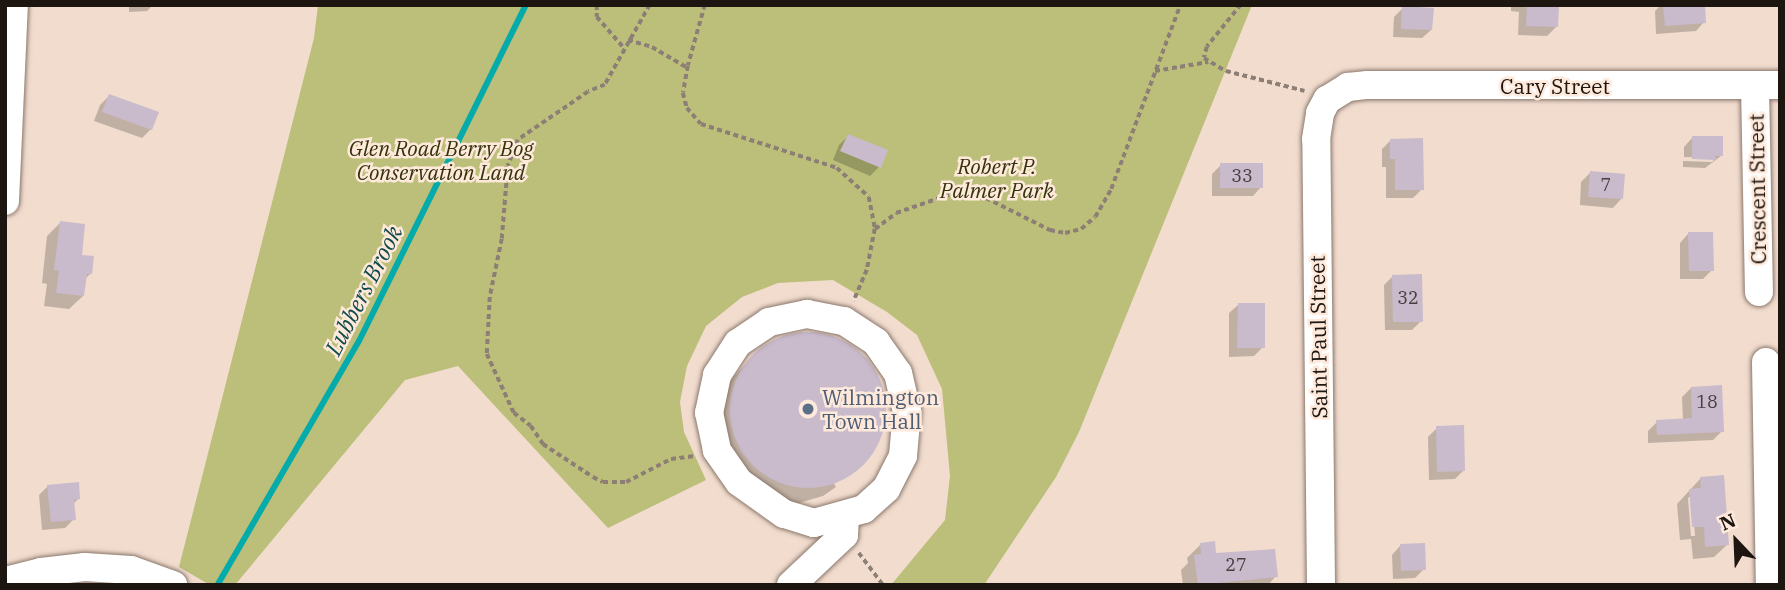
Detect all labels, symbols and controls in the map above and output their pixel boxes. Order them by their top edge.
street label: Cary Street [1500,73,1610,99]
street label: Crescent Street [1743,113,1771,265]
park label: Glen Road Berry Bog Conservation Land [349,135,533,185]
park label: Robert P. Palmer Park [940,153,1054,203]
house number: 33 [1231,165,1253,187]
house number: 7 [1601,174,1611,196]
water label: Lubbers Brook [319,221,407,359]
street label: Saint Paul Street [1304,255,1332,419]
house number: 32 [1397,287,1419,309]
place label: Wilmington Town Hall [822,384,939,434]
house number: 18 [1696,391,1718,413]
marker: Wilmington Town Hall [800,401,816,417]
north arrow [1701,506,1771,576]
text: N [1716,508,1739,536]
house number: 27 [1225,554,1247,576]

